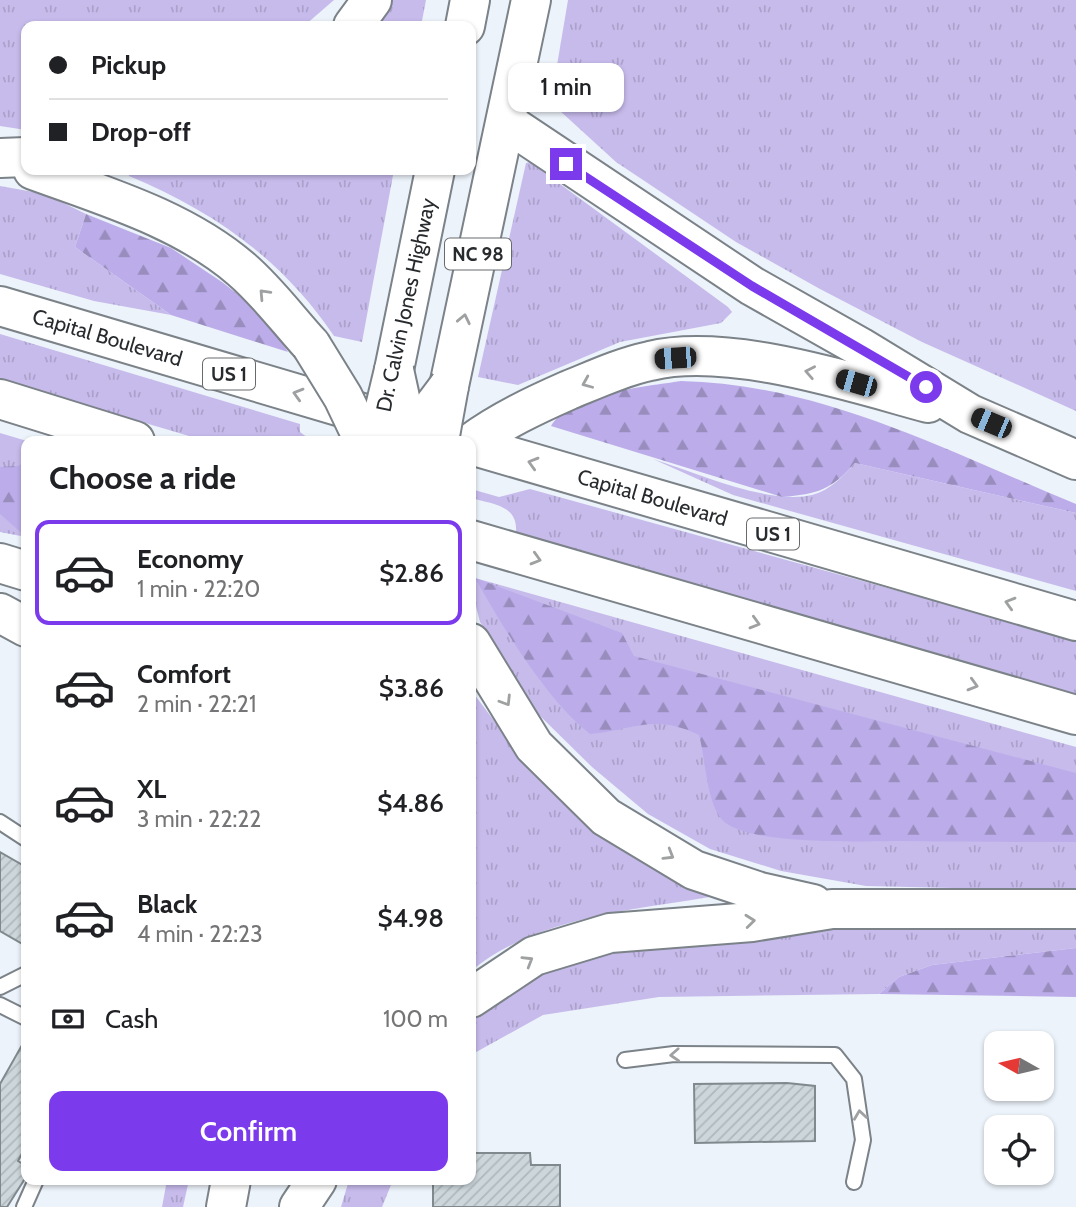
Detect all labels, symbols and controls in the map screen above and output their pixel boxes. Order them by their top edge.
text: Pickup [91,49,166,81]
callout: 1 min [508,62,624,111]
text: 1 min [540,73,592,101]
text: Drop-off [91,116,191,148]
route end [550,148,582,180]
street label: Dr. Calvin Jones Highway [371,195,440,414]
road number: NC 98 [445,238,511,270]
one-way arrow [260,289,273,302]
street label: Capital Boulevard [30,303,185,371]
one-way arrow [455,313,470,325]
car [654,346,697,370]
road number: US 1 [203,358,255,390]
one-way arrow [804,365,816,380]
car [833,367,880,399]
route start [910,371,942,403]
one-way arrow [582,374,594,388]
one-way arrow [293,388,305,403]
car [968,405,1015,441]
one-way arrow [528,457,540,472]
text: Choose a ride [49,458,236,497]
street label: Capital Boulevard [575,464,731,531]
road number: US 1 [747,519,799,550]
icon: car [53,541,116,604]
text: Economy [137,543,243,575]
one-way arrow [530,550,542,565]
text: $2.86 [379,557,444,589]
text: 1 min · 22:20 [137,575,260,603]
one-way arrow [1004,597,1016,612]
one-way arrow [748,614,760,629]
icon: car [53,656,116,719]
text: Comfort [137,658,231,690]
text: $3.86 [379,672,444,704]
one-way arrow [967,677,979,692]
text: 2 min · 22:21 [137,690,256,718]
one-way arrow [497,694,510,707]
icon: car [53,771,116,834]
text: XL [137,773,166,805]
text: $4.86 [377,787,444,819]
text: 3 min · 22:22 [137,805,261,833]
one-way arrow [662,847,675,860]
icon: car [53,886,116,949]
text: Black [137,888,197,920]
text: $4.98 [378,902,444,934]
one-way arrow [744,914,756,929]
text: 4 min · 22:23 [137,920,263,948]
one-way arrow [520,956,533,969]
icon: cash [49,1000,87,1038]
text: Cash [105,1003,158,1035]
text: 100 m [383,1005,448,1033]
north arrow [984,1031,1054,1101]
map controls [984,1031,1054,1185]
one-way arrow [669,1047,680,1062]
button: Confirm [49,1091,448,1171]
one-way arrow [852,1109,867,1121]
button: locate [984,1115,1054,1185]

